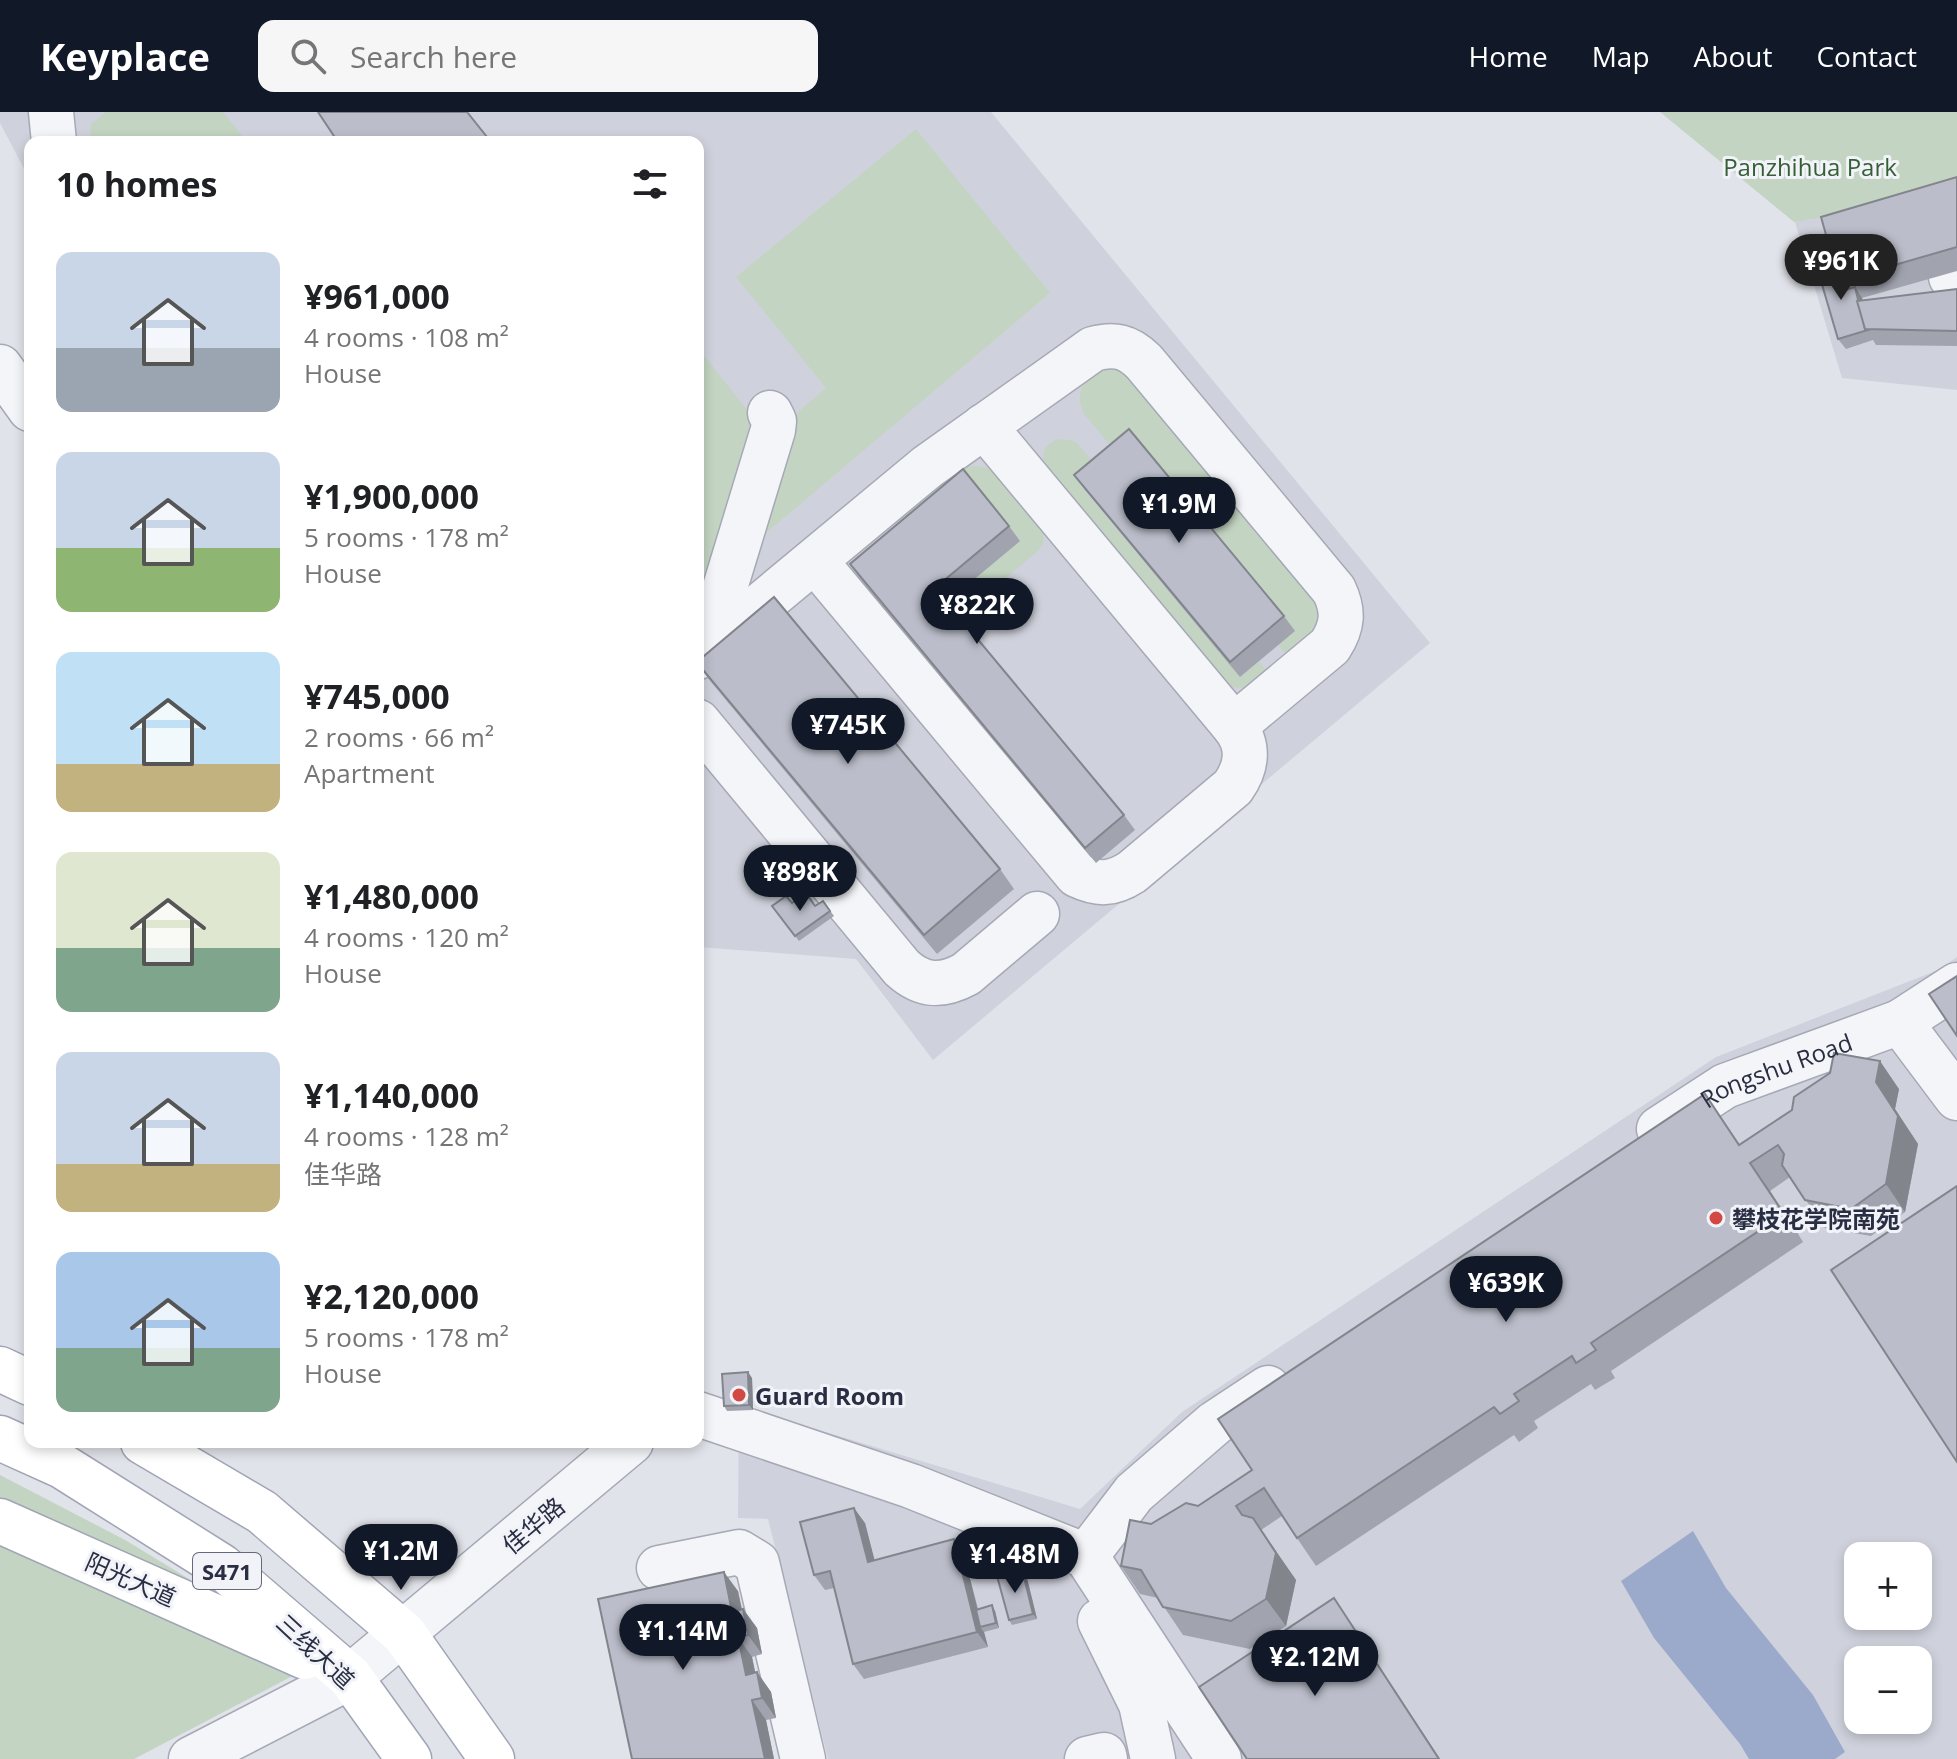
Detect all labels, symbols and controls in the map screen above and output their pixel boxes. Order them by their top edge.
search box [258,20,818,92]
text: Keyplace [40,30,210,82]
icon: search [286,34,330,78]
text: Search here [350,36,517,77]
text: Home [1469,37,1548,75]
text: Map [1592,37,1650,75]
text: About [1694,37,1772,75]
text: Contact [1816,37,1917,75]
park label: Panzhihua Park [1723,150,1897,183]
text: 10 homes [56,161,217,207]
icon: filters [628,162,672,206]
pin: ¥961K [1785,234,1897,302]
text: ¥961K [1803,242,1879,278]
text: ¥961,000 [304,273,450,319]
icon: home [120,284,216,380]
text: 4 rooms · 108 m² [304,319,509,355]
text: House [304,355,382,391]
text: ¥1,900,000 [304,473,479,519]
pin: ¥1.9M [1123,477,1235,545]
icon: home [120,484,216,580]
text: ¥1.9M [1141,485,1217,521]
text: 5 rooms · 178 m² [304,519,509,555]
text: House [304,555,382,591]
pin: ¥822K [921,578,1033,646]
text: ¥822K [939,586,1015,622]
text: ¥745,000 [304,673,450,719]
icon: home [120,684,216,780]
pin: ¥745K [792,698,904,766]
text: ¥745K [810,706,886,742]
text: 2 rooms · 66 m² [304,719,494,755]
text: Apartment [304,755,435,791]
pin: ¥898K [744,845,856,913]
text: ¥898K [762,853,838,889]
text: ¥1,480,000 [304,873,479,919]
icon: home [120,884,216,980]
text: 4 rooms · 120 m² [304,919,509,955]
text: House [304,955,382,991]
street label: Rongshu Road [1693,1025,1856,1115]
text: ¥1,140,000 [304,1072,479,1118]
icon: home [120,1084,216,1180]
text: 4 rooms · 128 m² [304,1118,509,1154]
text: 佳华路 [304,1156,382,1192]
place label: 攀枝花学院南苑 [1732,1202,1900,1235]
marker: 攀枝花学院南苑 [1707,1209,1725,1227]
pin: ¥639K [1450,1256,1562,1324]
text: ¥639K [1468,1264,1544,1300]
text: ¥2,120,000 [304,1273,479,1319]
icon: home [120,1284,216,1380]
text: 5 rooms · 178 m² [304,1319,509,1355]
text: House [304,1355,382,1391]
place label: Guard Room [755,1379,904,1412]
marker: Guard Room [730,1386,748,1404]
street label: 佳华路 [495,1489,571,1561]
pin: ¥1.2M [345,1524,457,1592]
pin: ¥1.48M [950,1527,1080,1595]
text: ¥1.2M [363,1532,439,1568]
text: ¥1.48M [969,1535,1061,1571]
map controls [1844,1542,1932,1734]
button: + [1844,1542,1932,1630]
street label: 阳光大道 [80,1544,182,1614]
road number: S471 [193,1553,261,1589]
pin: ¥1.14M [618,1604,748,1672]
street label: 三线大道 [270,1606,362,1696]
text: ¥1.14M [637,1612,729,1648]
pin: ¥2.12M [1250,1630,1380,1698]
text: ¥2.12M [1269,1638,1361,1674]
button: − [1844,1646,1932,1734]

